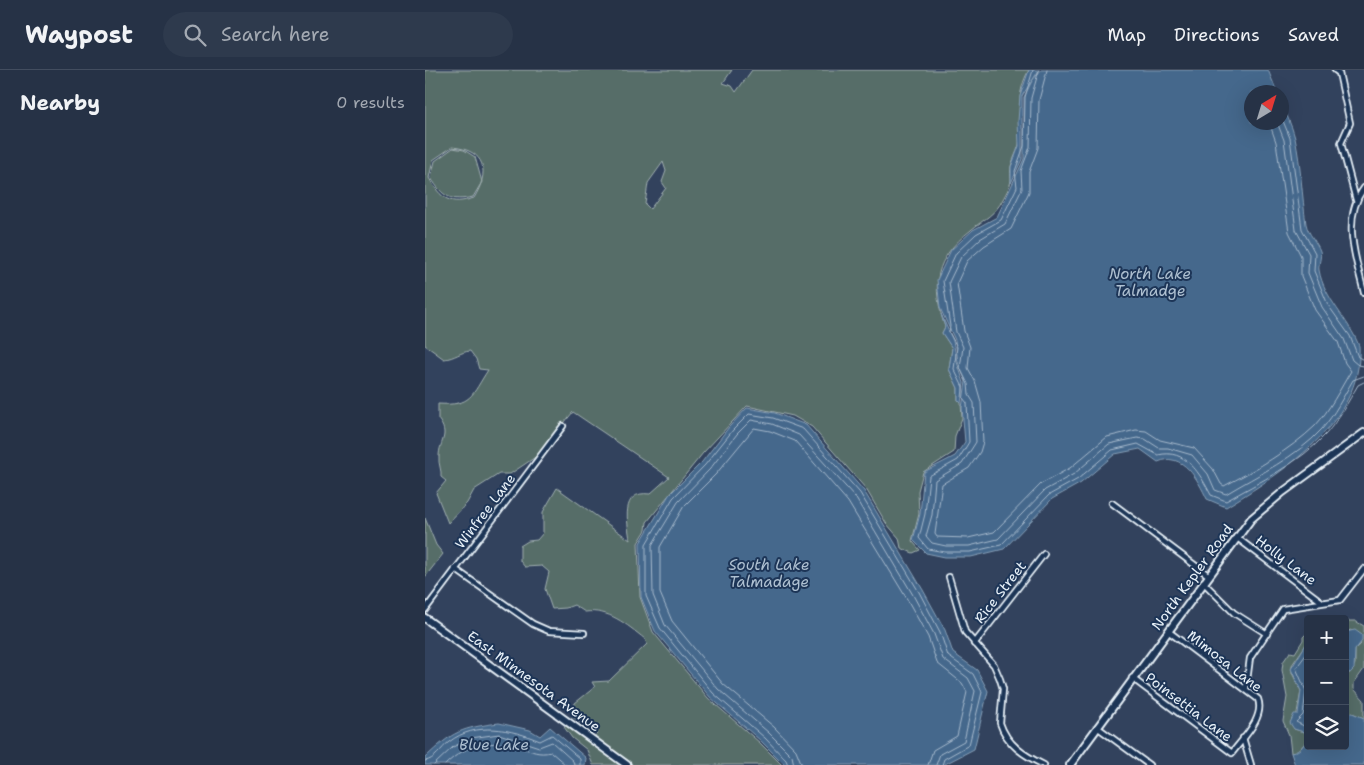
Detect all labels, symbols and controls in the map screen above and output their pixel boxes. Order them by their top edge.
search box [163,12,513,57]
text: Waypost [25,19,133,51]
icon: search [181,21,209,49]
text: Search here [221,22,329,47]
text: Map [1108,23,1146,47]
text: Directions [1174,23,1260,47]
text: Saved [1288,23,1339,47]
north arrow [1244,85,1289,130]
text: Nearby [20,89,100,117]
text: 0 results [336,92,405,113]
water label: North Lake Talmadge [1109,264,1191,301]
street label: Winfree Lane [451,470,519,552]
street label: North Kepler Road [1147,520,1237,634]
street label: Holly Lane [1252,531,1320,589]
water label: South Lake Talmadage [729,555,810,592]
street label: Rice Street [970,557,1030,627]
map controls [1304,615,1349,750]
button: + [1304,615,1349,660]
street label: Mimosa Lane [1184,626,1266,696]
street label: East Minnesota Avenue [464,627,604,735]
button: − [1304,660,1349,705]
street label: Poinsettia Lane [1142,668,1236,746]
button: layers [1304,705,1349,750]
water label: Blue Lake [459,735,529,755]

